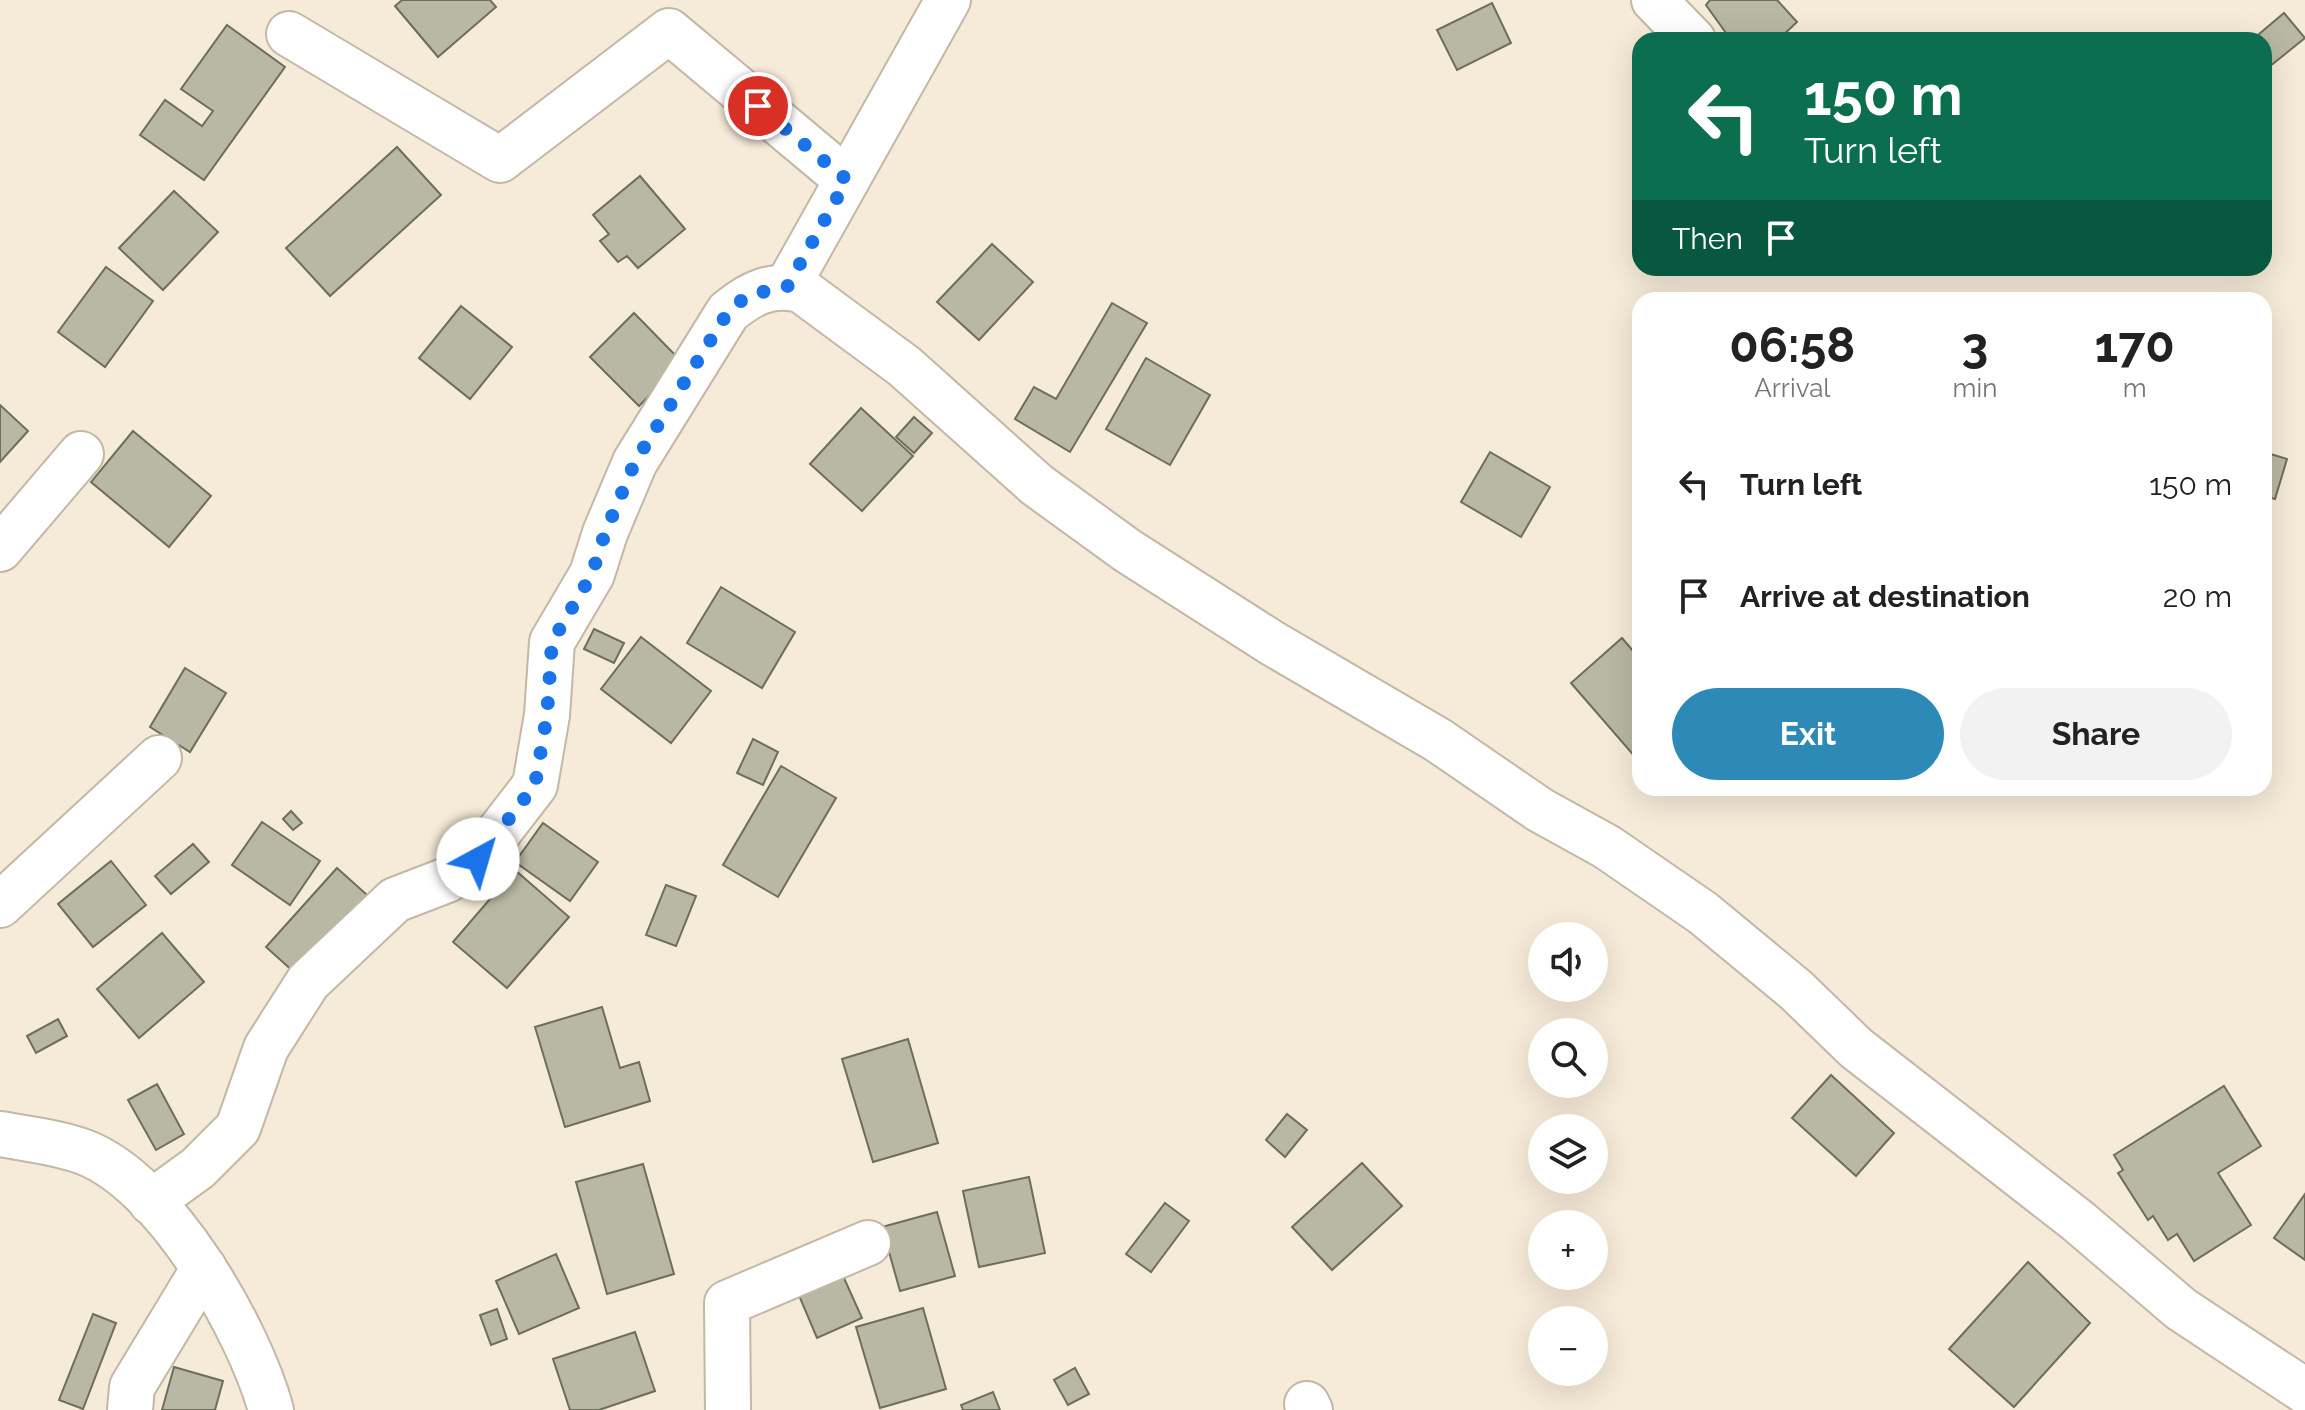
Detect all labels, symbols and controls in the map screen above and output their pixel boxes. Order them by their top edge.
text: 150 m [1804,62,1963,128]
icon: left [1672,64,1776,168]
pin [724,72,792,140]
icon: arrive [736,84,780,128]
text: Turn left [1804,129,1942,171]
icon: arrive [1759,216,1803,260]
text: Then [1672,221,1743,256]
text: 06:58 [1729,317,1855,373]
text: 3 [1962,317,1988,373]
text: 170 [2095,317,2175,373]
text: Arrival [1754,373,1830,403]
text: min [1953,373,1997,403]
text: m [2123,373,2147,403]
icon: left [1672,462,1716,506]
text: Turn left [1740,467,1862,502]
text: 150 m [2149,467,2232,502]
icon: arrive [1672,574,1716,618]
text: Arrive at destination [1740,579,2030,614]
text: 20 m [2163,579,2232,614]
button: Exit [1672,688,1944,780]
button: Share [1960,688,2232,780]
position arrow [436,817,520,901]
map controls [1528,922,1608,1386]
button: sound [1528,922,1608,1002]
button: search [1528,1018,1608,1098]
button: layers [1528,1114,1608,1194]
button: + [1528,1210,1608,1290]
button: − [1528,1306,1608,1386]

